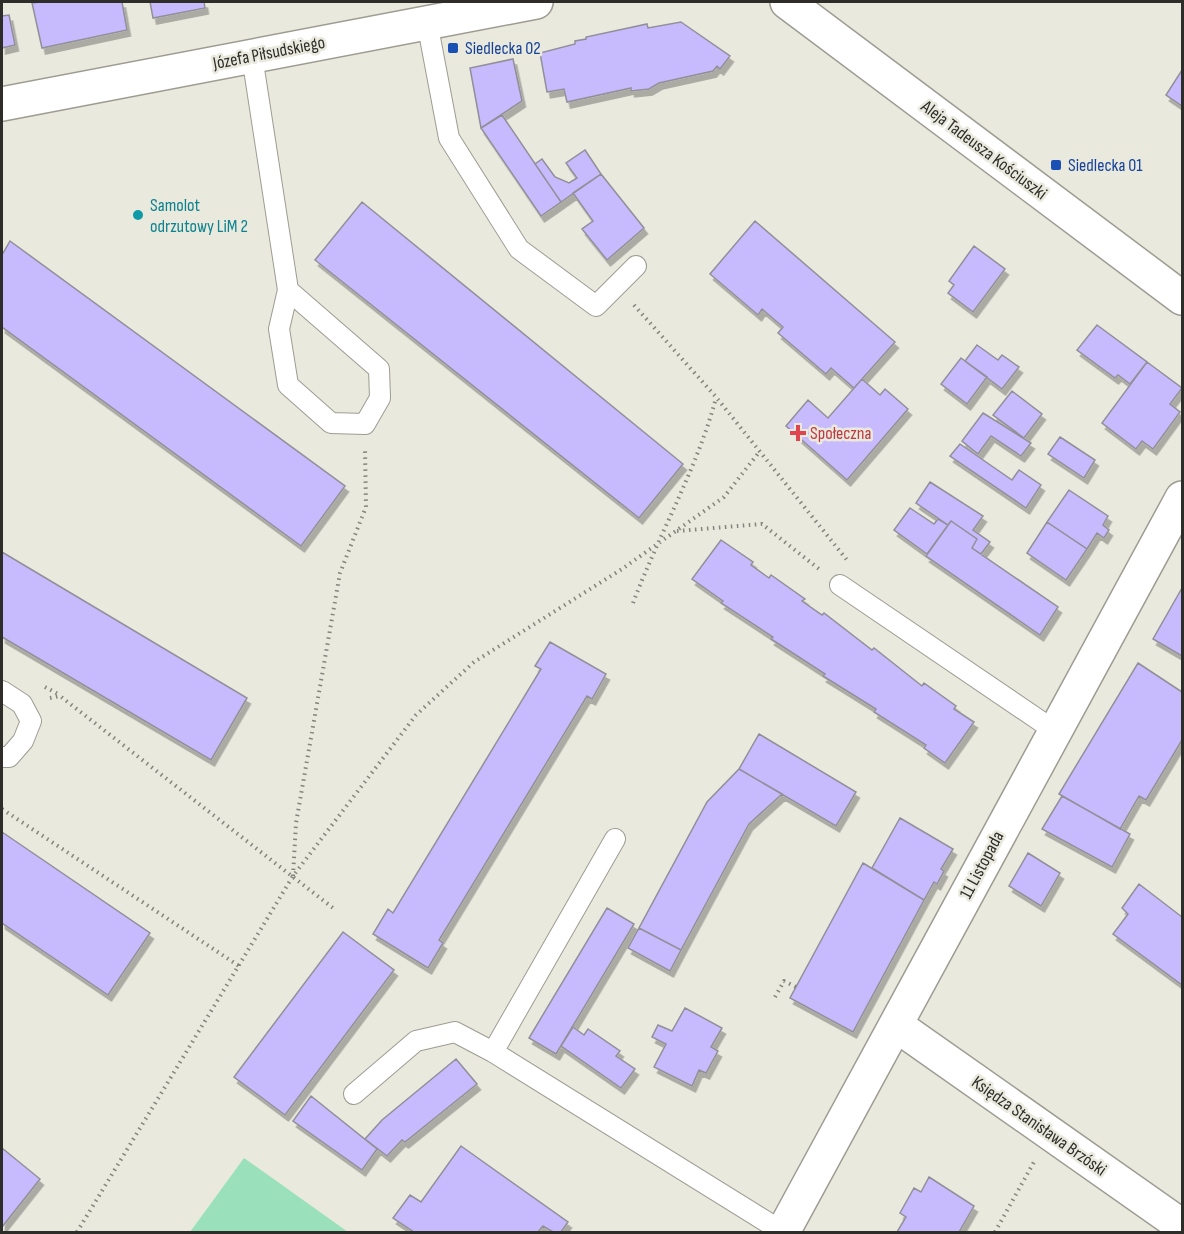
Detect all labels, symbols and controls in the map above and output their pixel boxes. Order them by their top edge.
street label: Józefa Piłsudskiego [210,32,327,74]
place label: Siedlecka 02 [465,38,541,59]
marker: Siedlecka 02 [446,41,460,55]
street label: Aleja Tadeusza Kościuszki [916,95,1051,204]
place label: Siedlecka 01 [1068,155,1143,176]
marker: Siedlecka 01 [1049,158,1063,172]
place label: Samolot odrzutowy LiM 2 [150,195,248,237]
marker: Samolot odrzutowy LiM 2 [131,208,145,222]
place label: Społeczna [810,423,871,444]
marker: Społeczna [791,426,805,440]
street label: 11 Listopada [955,828,1009,902]
street label: Księdza Stanisława Brzóski [968,1072,1110,1180]

